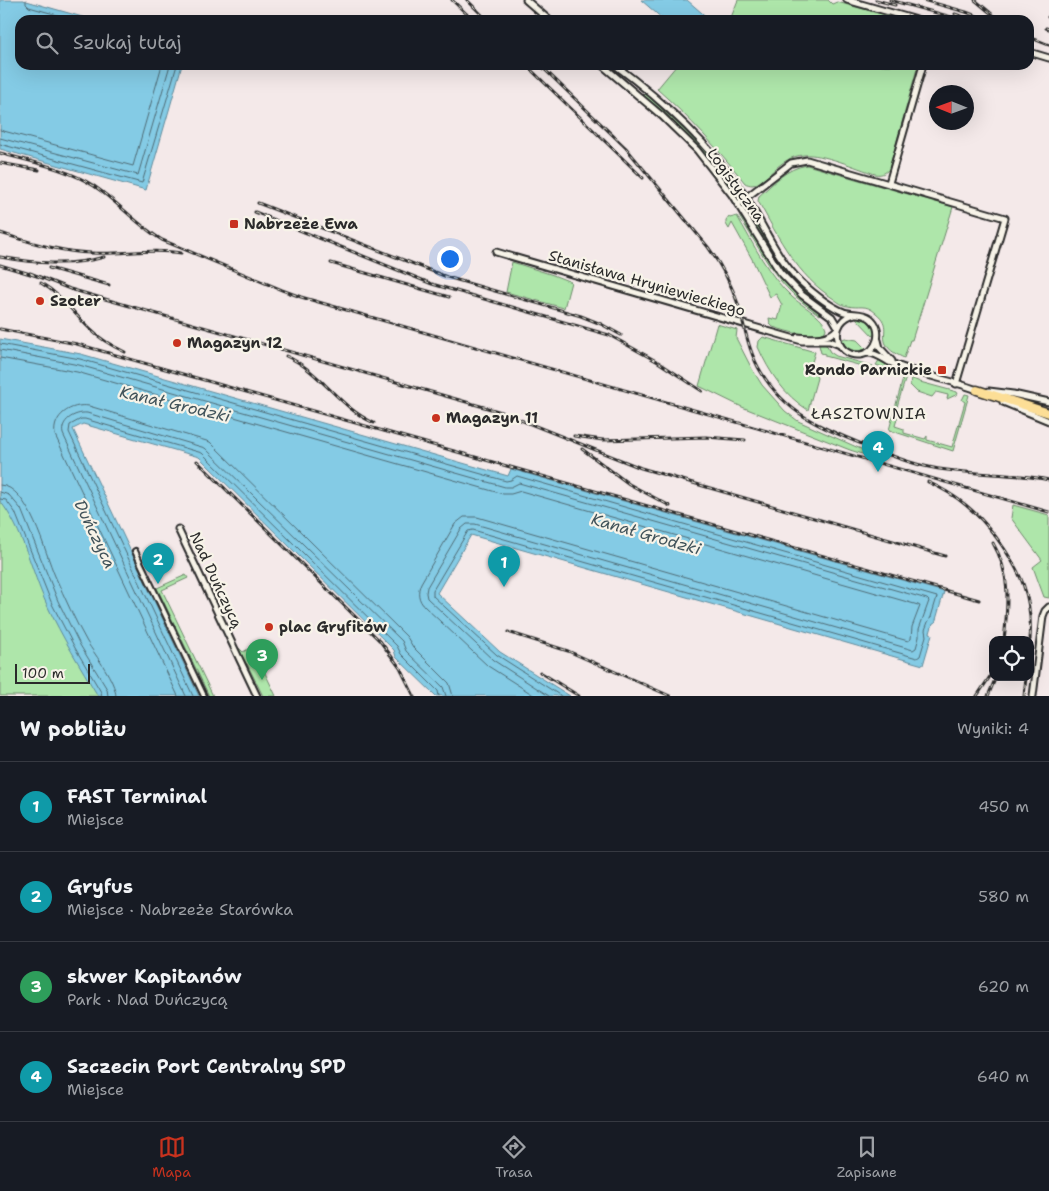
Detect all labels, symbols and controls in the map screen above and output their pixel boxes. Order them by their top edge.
search box [15,15,1034,70]
icon: search [33,29,61,57]
text: Szukaj tutaj [73,30,182,55]
north arrow [929,85,974,130]
street label: Logistyczna [703,144,770,226]
place label: Nabrzeże Ewa [244,214,358,234]
marker: Nabrzeże Ewa [228,218,240,230]
street label: Stanisława Hryniewieckiego [546,245,748,321]
your location [437,246,463,272]
place label: Szoter [50,291,101,311]
marker: Szoter [34,295,46,307]
place label: Magazyn 12 [187,333,283,353]
marker: Magazyn 12 [171,337,183,349]
place label: Rondo Parnickie [805,360,932,380]
marker: Rondo Parnickie [936,364,948,376]
water label: Kanał Grodzki [118,381,233,427]
district label: ŁASZTOWNIA [810,403,927,424]
place label: Magazyn 11 [446,408,538,428]
marker: Magazyn 11 [430,412,442,424]
pin: 4 [862,431,894,472]
water label: Duńczyca [69,496,121,572]
water label: Kanał Grodzki [589,508,704,560]
street label: Nad Duńczycą [185,529,247,632]
pin: 2 [142,543,174,584]
pin: 1 [488,546,520,587]
place label: plac Gryfitów [279,617,387,637]
marker: plac Gryfitów [263,621,275,633]
map controls [989,636,1034,681]
button: locate [989,636,1034,681]
pin: 3 [246,639,278,680]
scale bar [15,661,90,684]
text: 100 m [22,664,64,682]
text: W pobliżu [20,715,127,743]
text: Wyniki: 4 [957,718,1029,739]
text: FAST Terminal [67,784,207,809]
text: 1 [32,796,40,817]
text: 450 m [978,796,1029,817]
text: Miejsce [67,809,124,830]
text: Gryfus [67,874,133,899]
text: 2 [30,886,42,907]
text: 580 m [978,886,1029,907]
text: Miejsce · Nabrzeże Starówka [67,899,293,920]
text: skwer Kapitanów [67,964,242,989]
text: 3 [30,976,42,997]
text: 620 m [978,976,1029,997]
text: Park · Nad Duńczycą [67,989,227,1010]
text: Szczecin Port Centralny SPD [67,1054,346,1079]
text: 4 [30,1066,42,1087]
text: 640 m [977,1066,1029,1087]
text: Miejsce [67,1079,124,1100]
tab: Mapa [152,1133,191,1181]
tab: Trasa [495,1133,532,1181]
tab: Zapisane [837,1133,897,1181]

